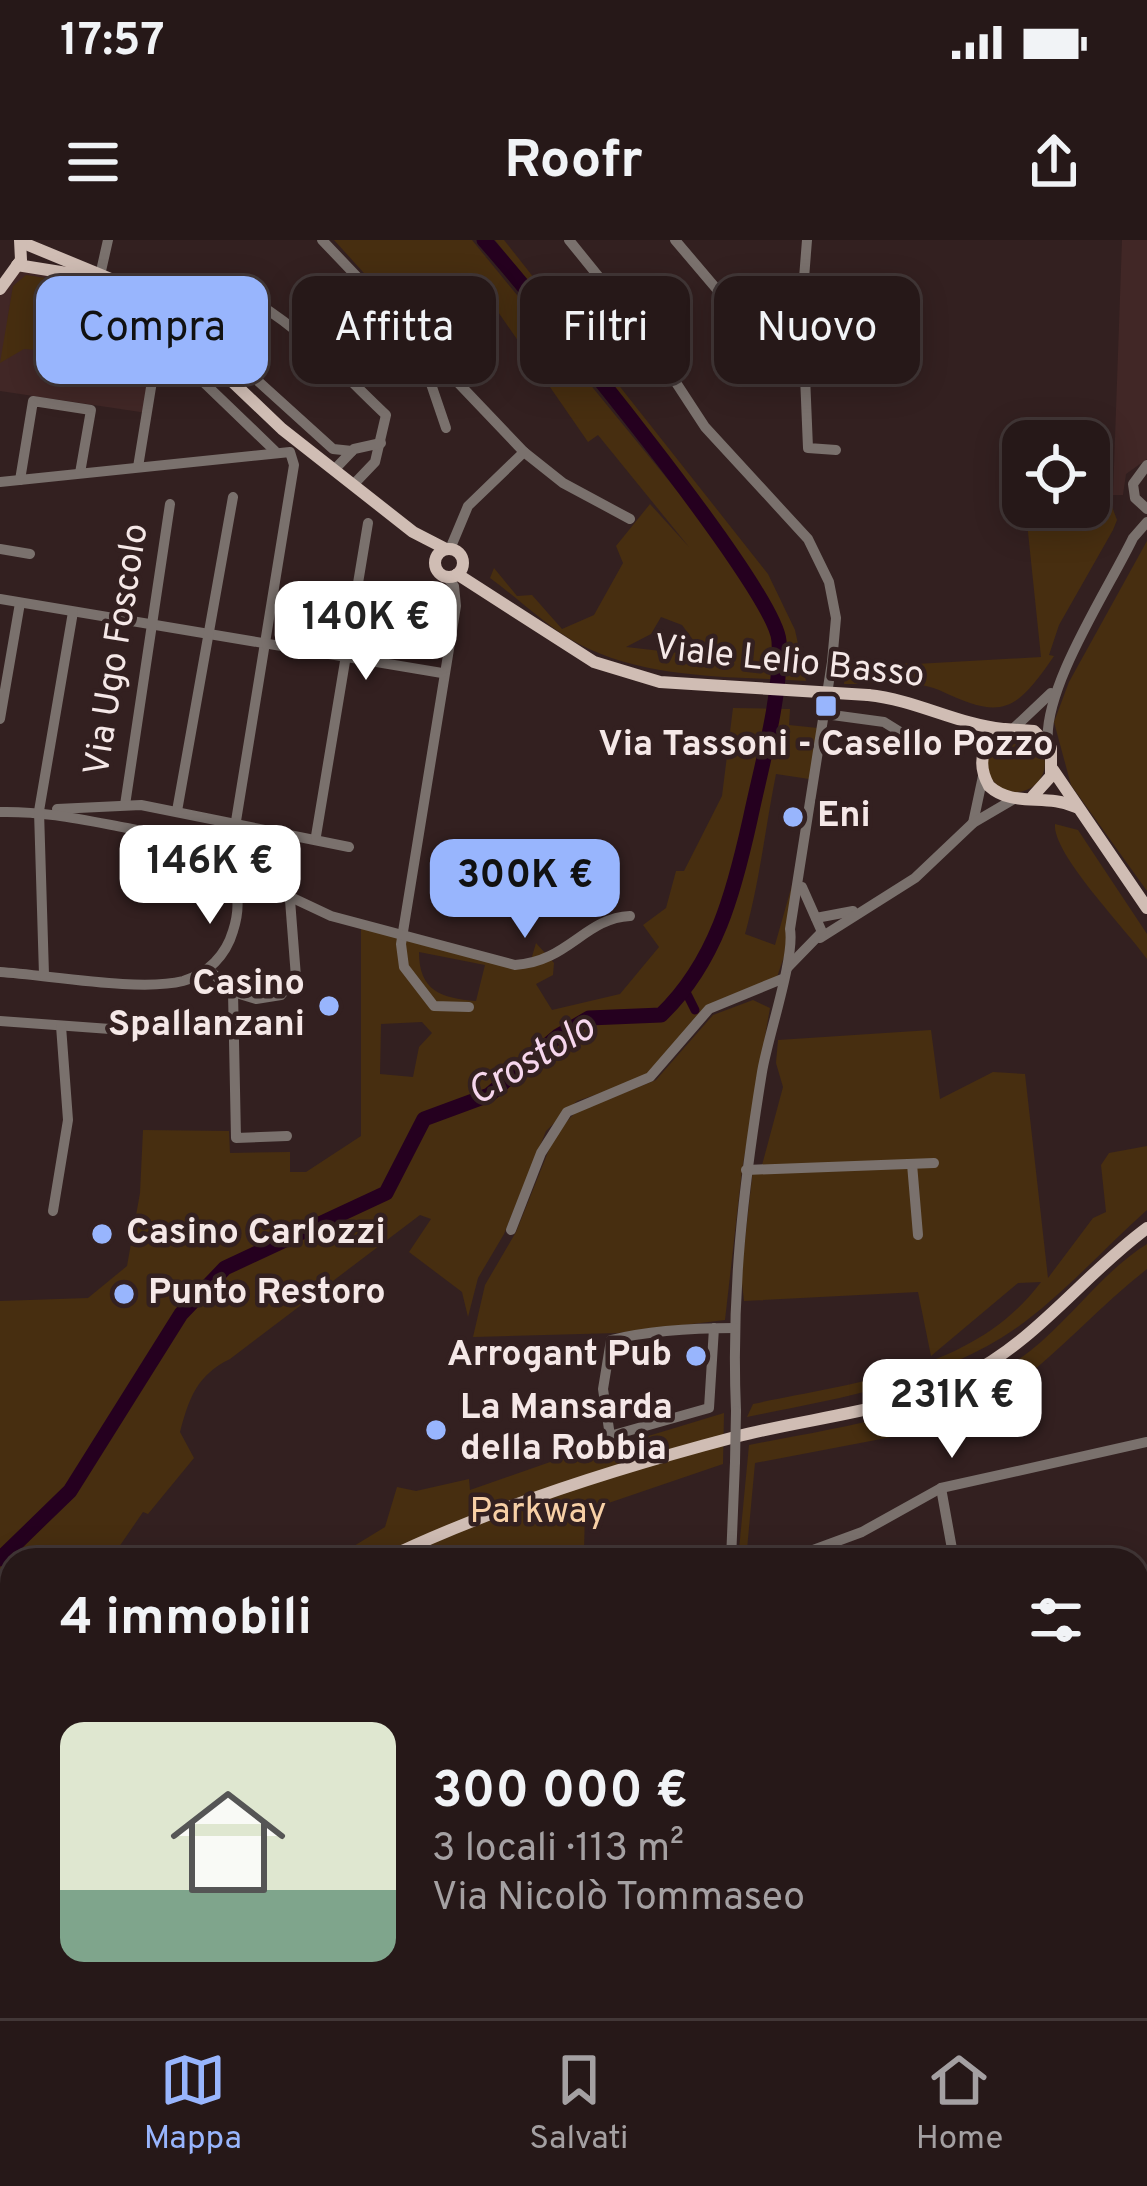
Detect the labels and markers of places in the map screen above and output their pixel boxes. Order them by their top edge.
pin: 140K € [268,581,464,683]
marker: Via Tassoni - Casello Pozzo [813,693,839,719]
place label: Via Tassoni - Casello Pozzo [598,723,1054,769]
place label: Eni [817,794,871,840]
marker: Eni [780,804,806,830]
pin: 146K € [112,825,308,927]
pin: 300K € [427,839,623,941]
place label: Casino Spallanzani [108,962,305,1049]
marker: Casino Spallanzani [316,993,342,1019]
place label: Casino Carlozzi [126,1211,386,1257]
marker: Casino Carlozzi [89,1221,115,1247]
place label: Punto Restoro [148,1271,386,1317]
marker: Punto Restoro [111,1281,137,1307]
place label: Arrogant Pub [447,1333,672,1379]
marker: Arrogant Pub [683,1343,709,1369]
pin: 231K € [854,1359,1050,1461]
place label: La Mansarda della Robbia [460,1386,673,1473]
marker: La Mansarda della Robbia [423,1417,449,1443]

